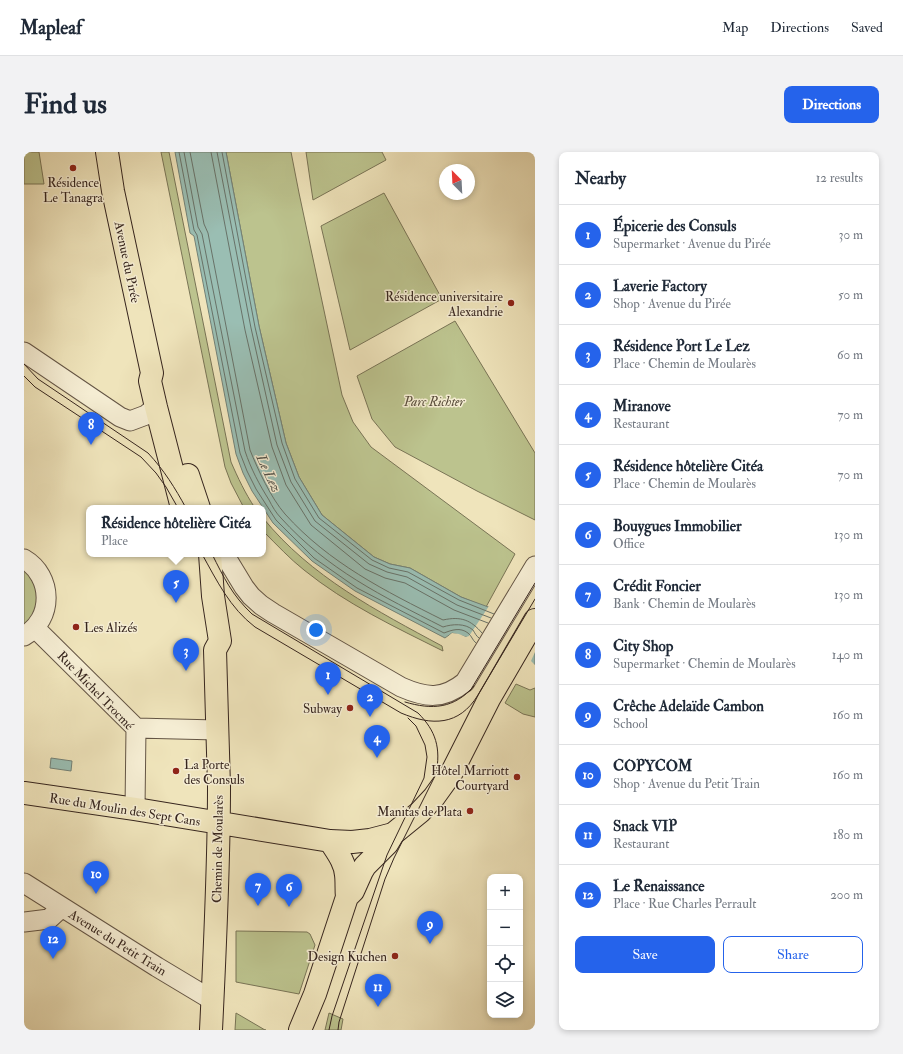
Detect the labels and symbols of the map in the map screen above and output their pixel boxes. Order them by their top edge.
marker: Résidence Le Tanagra [68,163,78,173]
north arrow [439,164,475,200]
place label: Résidence Le Tanagra [43,175,104,206]
street label: Avenue du Pirée [110,219,144,305]
place label: Résidence universitaire Alexandrie [385,289,504,320]
marker: Résidence universitaire Alexandrie [506,298,516,308]
park label: Parc Richter [403,394,465,410]
pin: 8 [78,412,104,445]
water label: Le Lez [252,451,285,495]
pin: 5 [163,570,189,603]
place label: Les Alizés [84,620,138,636]
your location [306,620,326,640]
marker: Les Alizés [71,622,81,632]
pin: 3 [173,638,199,671]
street label: Rue Michel Trocmé [54,648,137,734]
pin: 1 [315,662,341,695]
pin: 2 [357,684,383,717]
place label: Subway [303,701,342,718]
marker: Subway [345,703,355,713]
pin: 4 [364,725,390,758]
place label: La Porte des Consuls [184,757,245,788]
place label: Hôtel Marriott Courtyard [431,763,510,795]
marker: La Porte des Consuls [171,766,181,776]
marker: Hôtel Marriott Courtyard [512,772,522,782]
street label: Rue du Moulin des Sept Cans [48,790,202,831]
street label: Chemin de Moularès [209,794,227,903]
place label: Manitas de Plata [377,804,463,820]
marker: Manitas de Plata [465,806,475,816]
pin: 10 [83,861,109,894]
pin: 7 [245,873,271,906]
pin: 6 [276,874,302,907]
street label: Avenue du Petit Train [65,906,169,979]
pin: 9 [417,911,443,944]
pin: 12 [40,926,66,959]
place label: Design Kuchen [307,949,387,965]
marker: Design Kuchen [390,951,400,961]
pin: 11 [365,974,391,1007]

